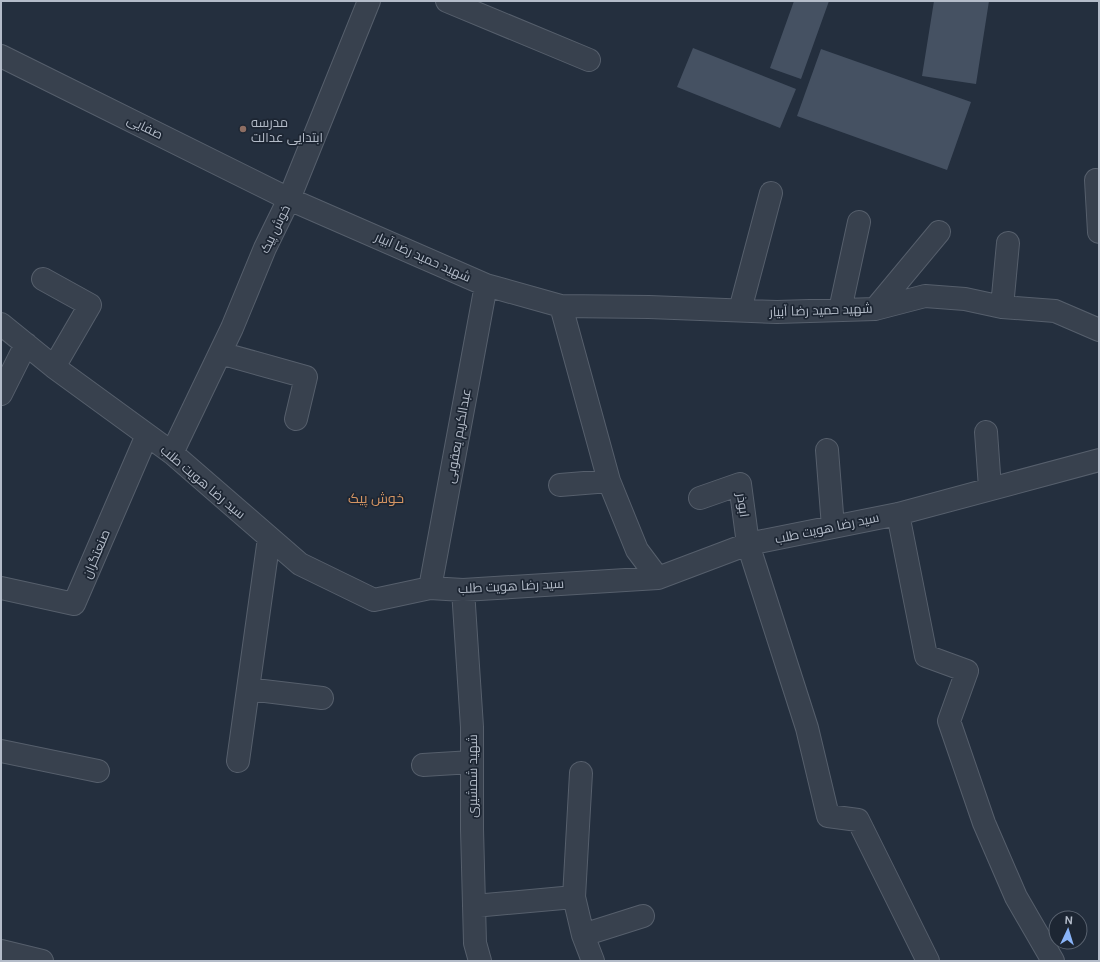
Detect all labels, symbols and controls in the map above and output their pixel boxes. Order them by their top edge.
street label: صفایی [124,111,166,143]
place label: مدرسه ابتدایی عدالت [251,114,323,146]
marker: مدرسه ابتدایی عدالت [238,124,248,134]
street label: خوش پیک [256,202,295,256]
street label: شهید حمید رضا آبیار [371,228,474,286]
street label: شهید حمید رضا آبیار [768,300,873,320]
street label: عبدالکریم یعقوبی [441,387,476,485]
street label: سید رضا هویت طلب [157,441,249,523]
district label: خوش پیک [348,489,404,508]
street label: ابوذر [733,491,753,518]
street label: سید رضا هویت طلب [773,509,881,547]
street label: صنعتگران [78,527,114,581]
street label: سید رضا هویت طلب [458,575,564,597]
street label: شهید شمشیری [464,734,481,818]
north arrow [1048,910,1088,950]
text: N [1064,913,1073,927]

